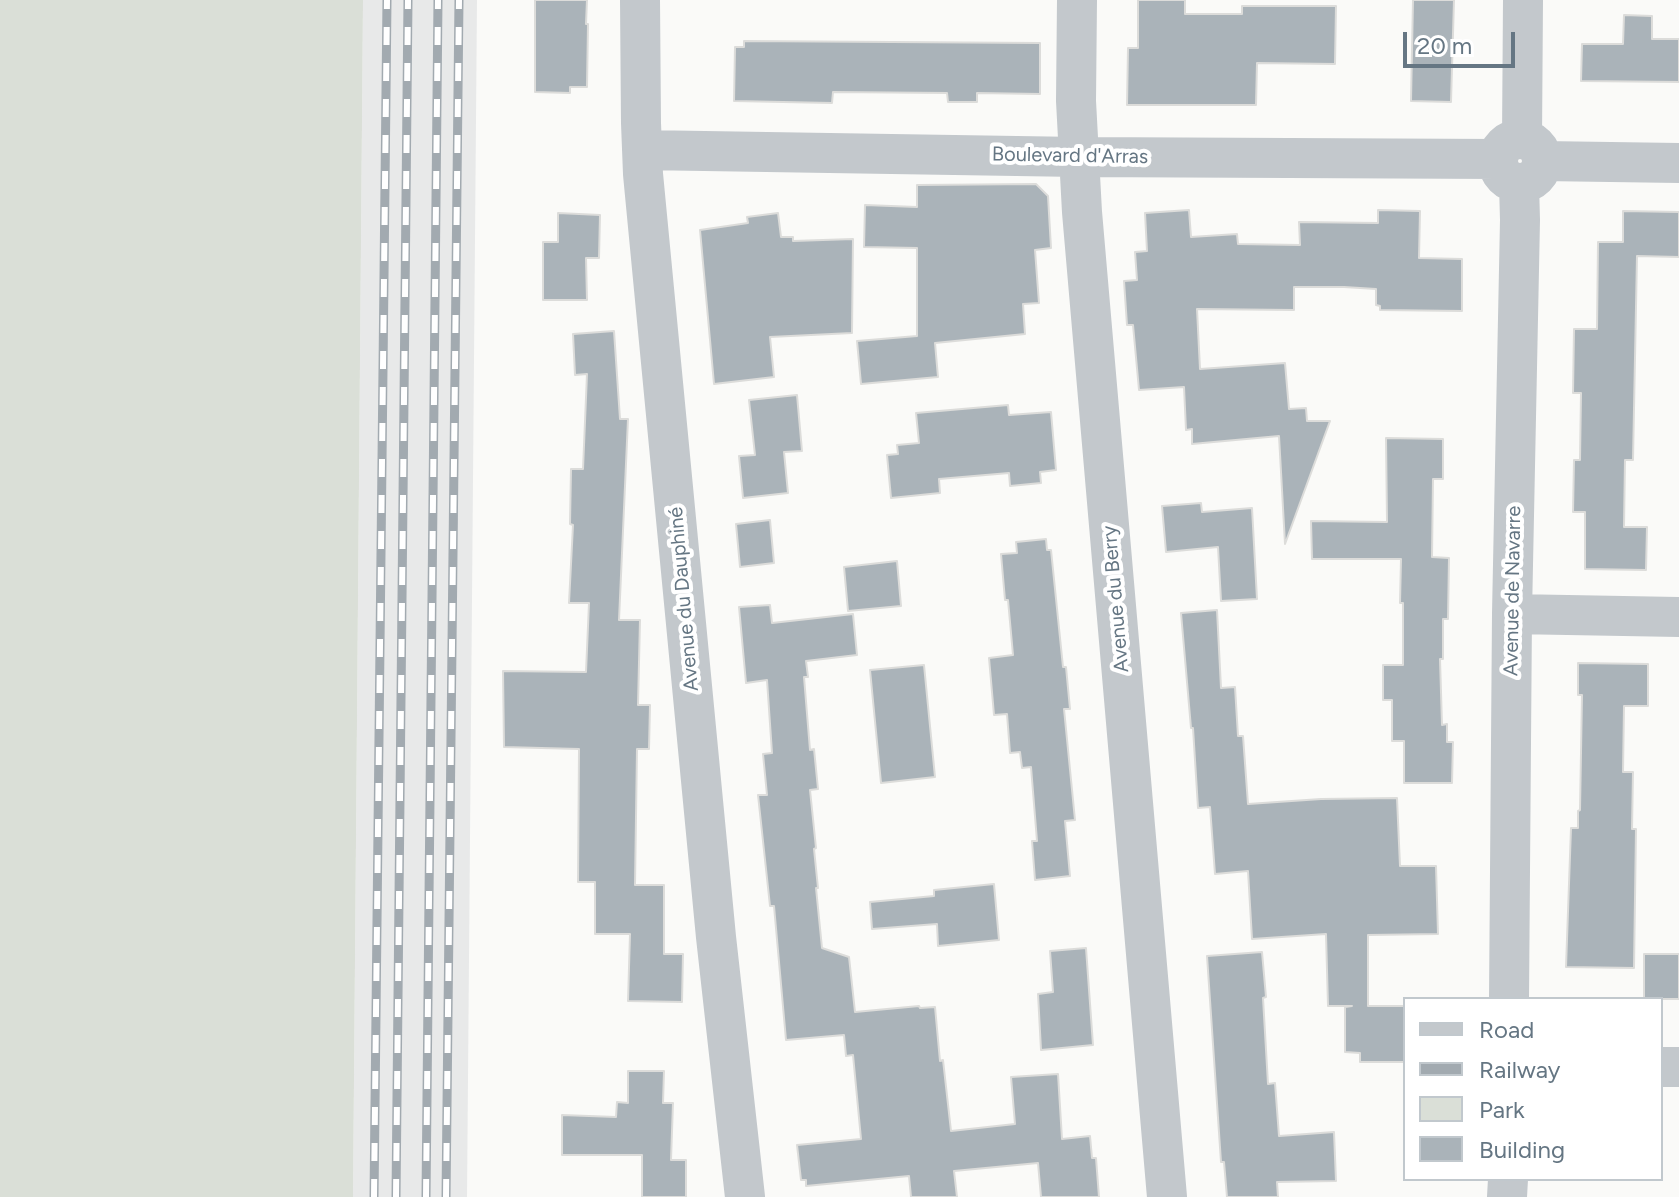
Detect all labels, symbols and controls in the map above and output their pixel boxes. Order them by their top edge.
scale bar [1407,16,1519,66]
text: 20 m [1417,31,1472,60]
street label: Boulevard d'Arras [992,143,1148,169]
street label: Avenue du Dauphiné [664,506,704,692]
street label: Avenue de Navarre [1500,506,1526,676]
street label: Avenue du Berry [1098,524,1134,674]
legend [1403,997,1663,1181]
text: Road [1479,1015,1534,1044]
text: Railway [1479,1055,1560,1084]
text: Park [1479,1095,1525,1124]
text: Building [1479,1135,1565,1164]

